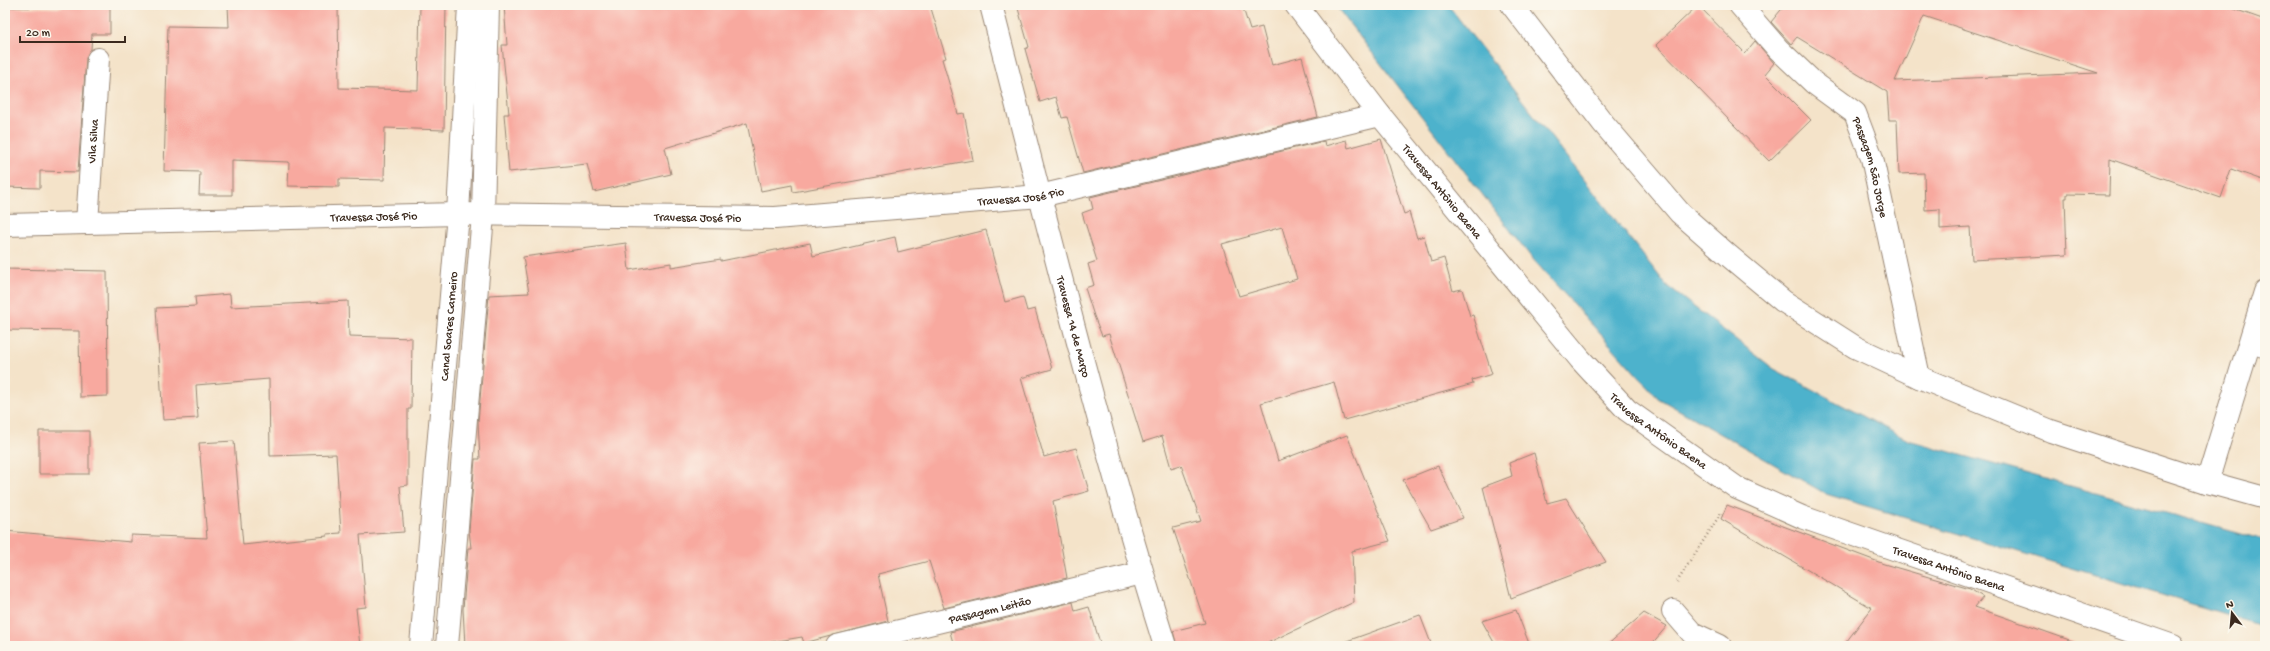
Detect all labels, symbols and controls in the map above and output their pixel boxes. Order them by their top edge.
scale bar [20,18,125,44]
text: 20 m [26,27,51,41]
street label: Passagem São Jorge [1848,114,1890,220]
street label: Vila Silva [86,118,103,165]
street label: Travessa Antônio Baena [1397,142,1484,243]
street label: Travessa José Pio [976,185,1066,210]
street label: Travessa José Pio [329,210,418,226]
street label: Travessa José Pio [653,211,741,227]
street label: Canal Soares Carneiro [439,271,462,382]
street label: Travessa 14 de Março [1052,274,1092,379]
street label: Travessa Antônio Baena [1605,390,1709,474]
street label: Travessa Antônio Baena [1889,544,2007,596]
north arrow [2212,593,2252,633]
street label: Passagem Leitão [947,595,1033,628]
text: N [2225,599,2235,612]

